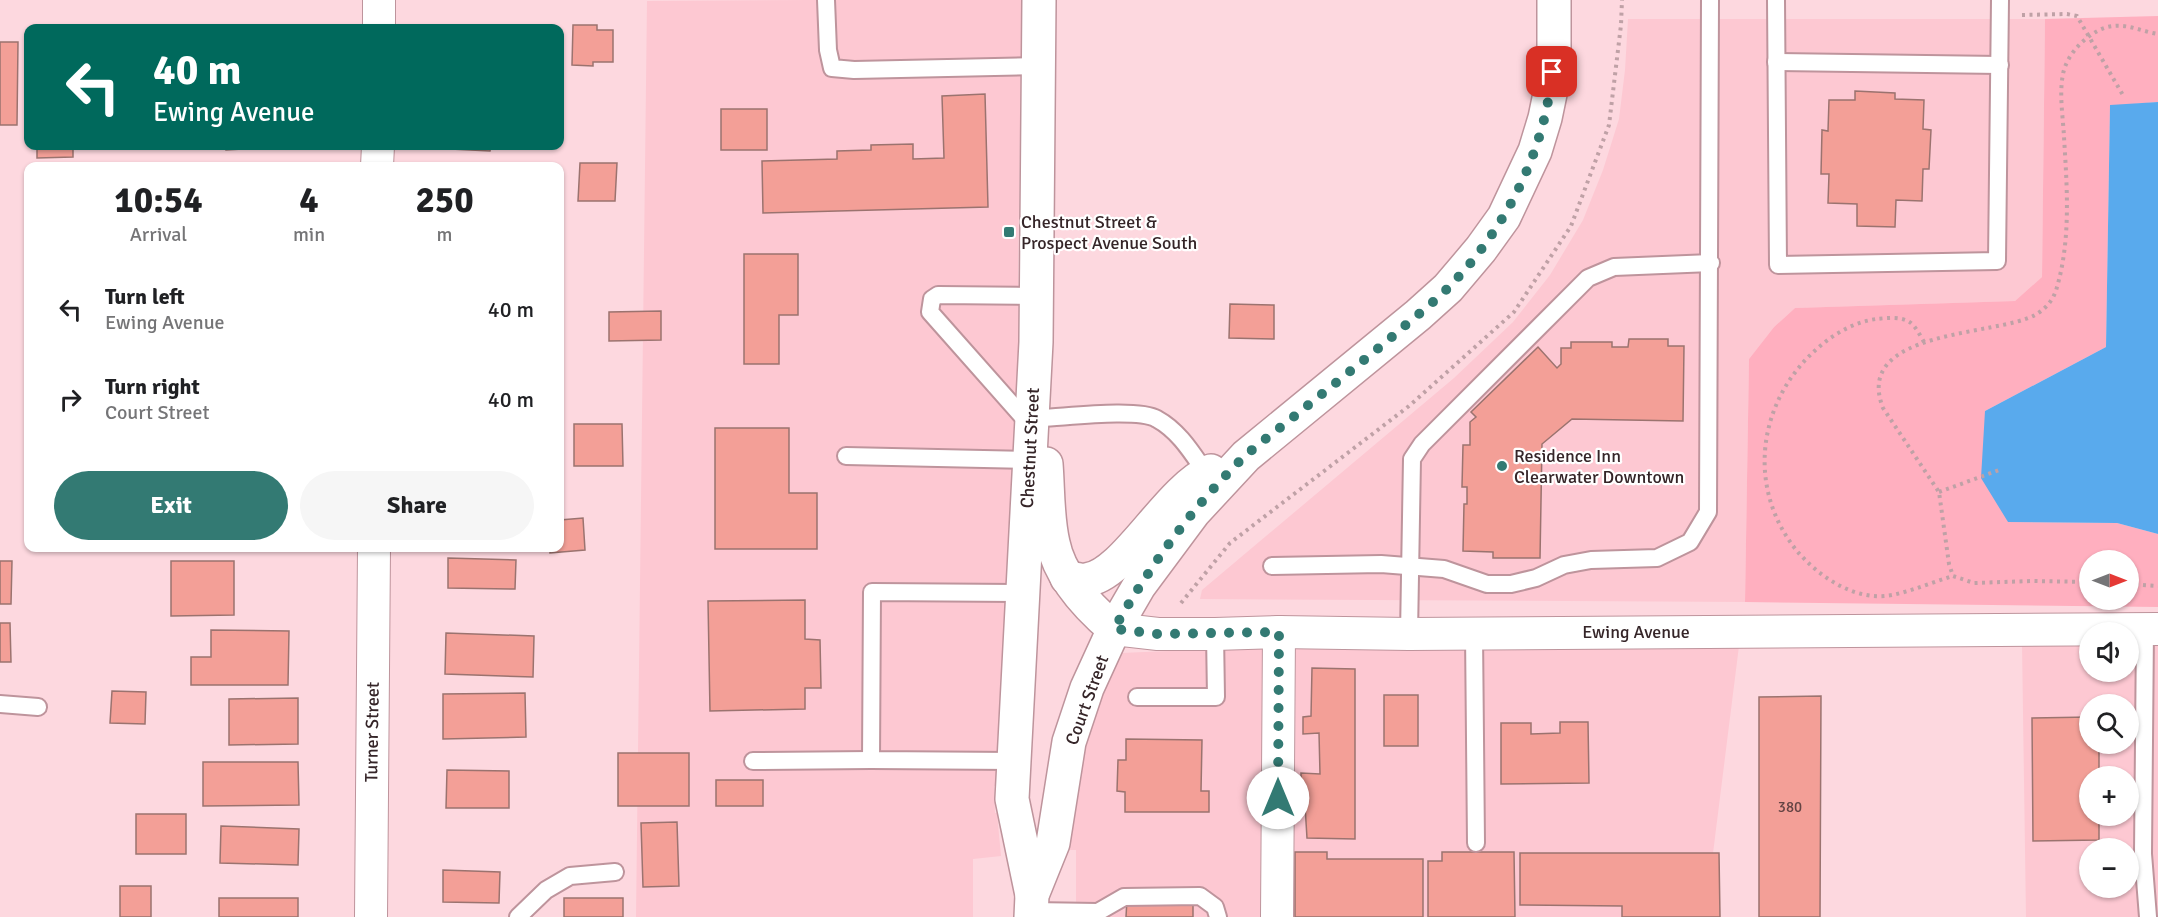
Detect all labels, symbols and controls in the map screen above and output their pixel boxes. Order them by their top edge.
text: 40 m [153,45,242,96]
pin [1526,46,1577,97]
icon: left [54,48,132,126]
icon: arrive [1535,55,1568,88]
text: Ewing Avenue [153,96,314,129]
text: 10:54 [114,178,203,223]
text: 4 [299,178,319,223]
text: 250 [415,178,474,223]
place label: Chestnut Street & Prospect Avenue South [1021,211,1197,254]
text: Arrival [130,222,187,247]
text: min [293,222,325,247]
text: m [437,222,453,247]
marker: Chestnut Street & Prospect Avenue South [1002,225,1016,239]
text: Turn left [105,283,185,310]
icon: left [54,293,87,326]
text: 40 m [488,296,534,323]
text: Ewing Avenue [105,310,225,335]
text: Turn right [105,373,200,400]
icon: right [54,383,87,416]
text: 40 m [488,386,534,413]
street label: Chestnut Street [1016,387,1044,509]
text: Court Street [105,400,210,425]
place label: Residence Inn Clearwater Downtown [1514,445,1684,488]
marker: Residence Inn Clearwater Downtown [1495,459,1509,473]
button: Exit [54,471,288,540]
button: Share [300,471,534,540]
north arrow [2079,550,2139,610]
map controls [2079,550,2139,898]
street label: Ewing Avenue [1582,621,1690,643]
button: sound [2079,622,2139,682]
street label: Court Street [1061,652,1113,748]
street label: Turner Street [360,682,384,782]
button: search [2079,694,2139,754]
position arrow [1246,766,1310,830]
button: + [2079,766,2139,826]
house number: 380 [1778,798,1802,816]
button: − [2079,838,2139,898]

